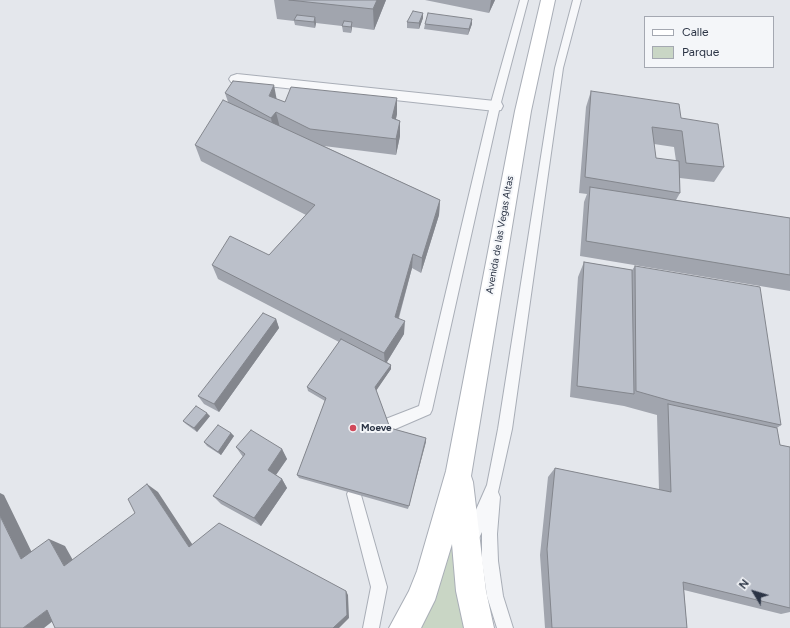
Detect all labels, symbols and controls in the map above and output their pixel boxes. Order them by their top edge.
legend [644,16,774,68]
text: Calle [682,25,709,39]
text: Parque [682,45,719,59]
street label: Avenida de las Vegas Altas [484,175,516,295]
place label: Moeve [361,422,392,434]
marker: Moeve [348,423,358,433]
north arrow [734,572,774,612]
text: N [736,577,752,592]

